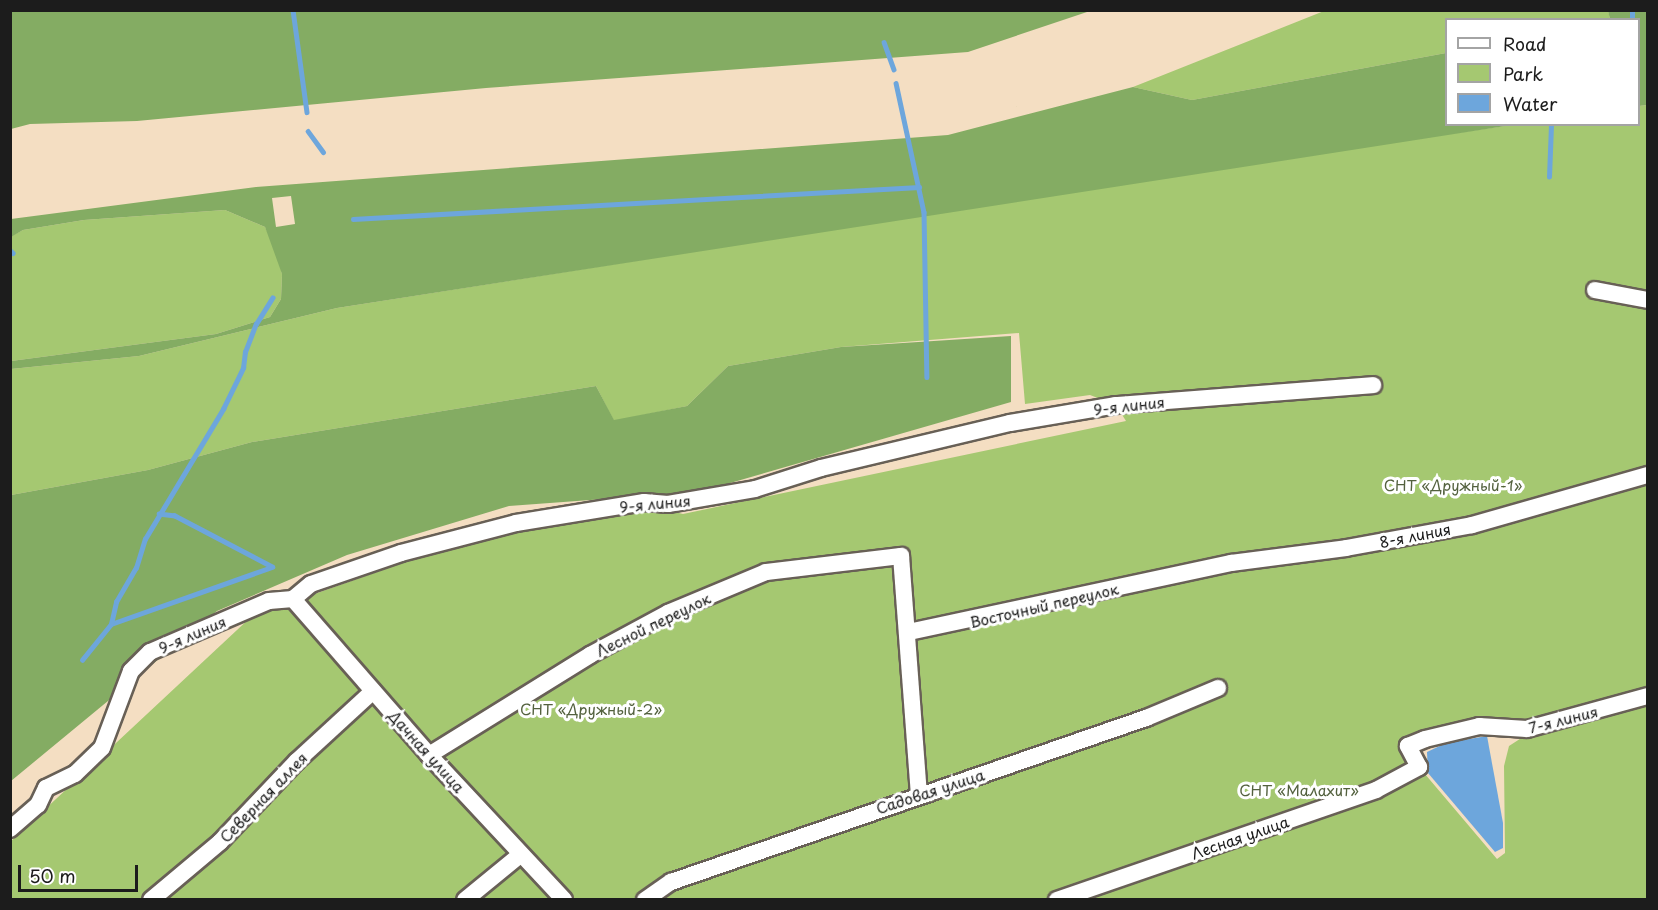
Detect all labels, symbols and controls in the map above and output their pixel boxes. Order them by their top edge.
legend [1445,18,1640,126]
text: Road [1503,30,1547,57]
text: Park [1503,60,1543,87]
text: Water [1503,90,1557,117]
street label: 9-я линия [1092,392,1166,418]
park label: СНТ «Дружный-1» [1384,476,1522,494]
street label: 9-я линия [618,491,692,515]
street label: 8-я линия [1378,519,1452,551]
street label: Восточный переулок [968,579,1120,631]
street label: Лесной переулок [593,588,713,660]
street label: 9-я линия [155,612,229,656]
park label: СНТ «Дружный-2» [520,700,662,718]
street label: 7-я линия [1526,702,1600,736]
street label: Дачная улица [385,706,469,796]
street label: Северная аллея [215,748,311,846]
street label: Садовая улица [873,765,987,817]
park label: СНТ «Малахит» [1239,781,1359,799]
street label: Лесная улица [1188,812,1292,862]
scale bar [21,853,141,891]
text: 50 m [29,862,76,889]

